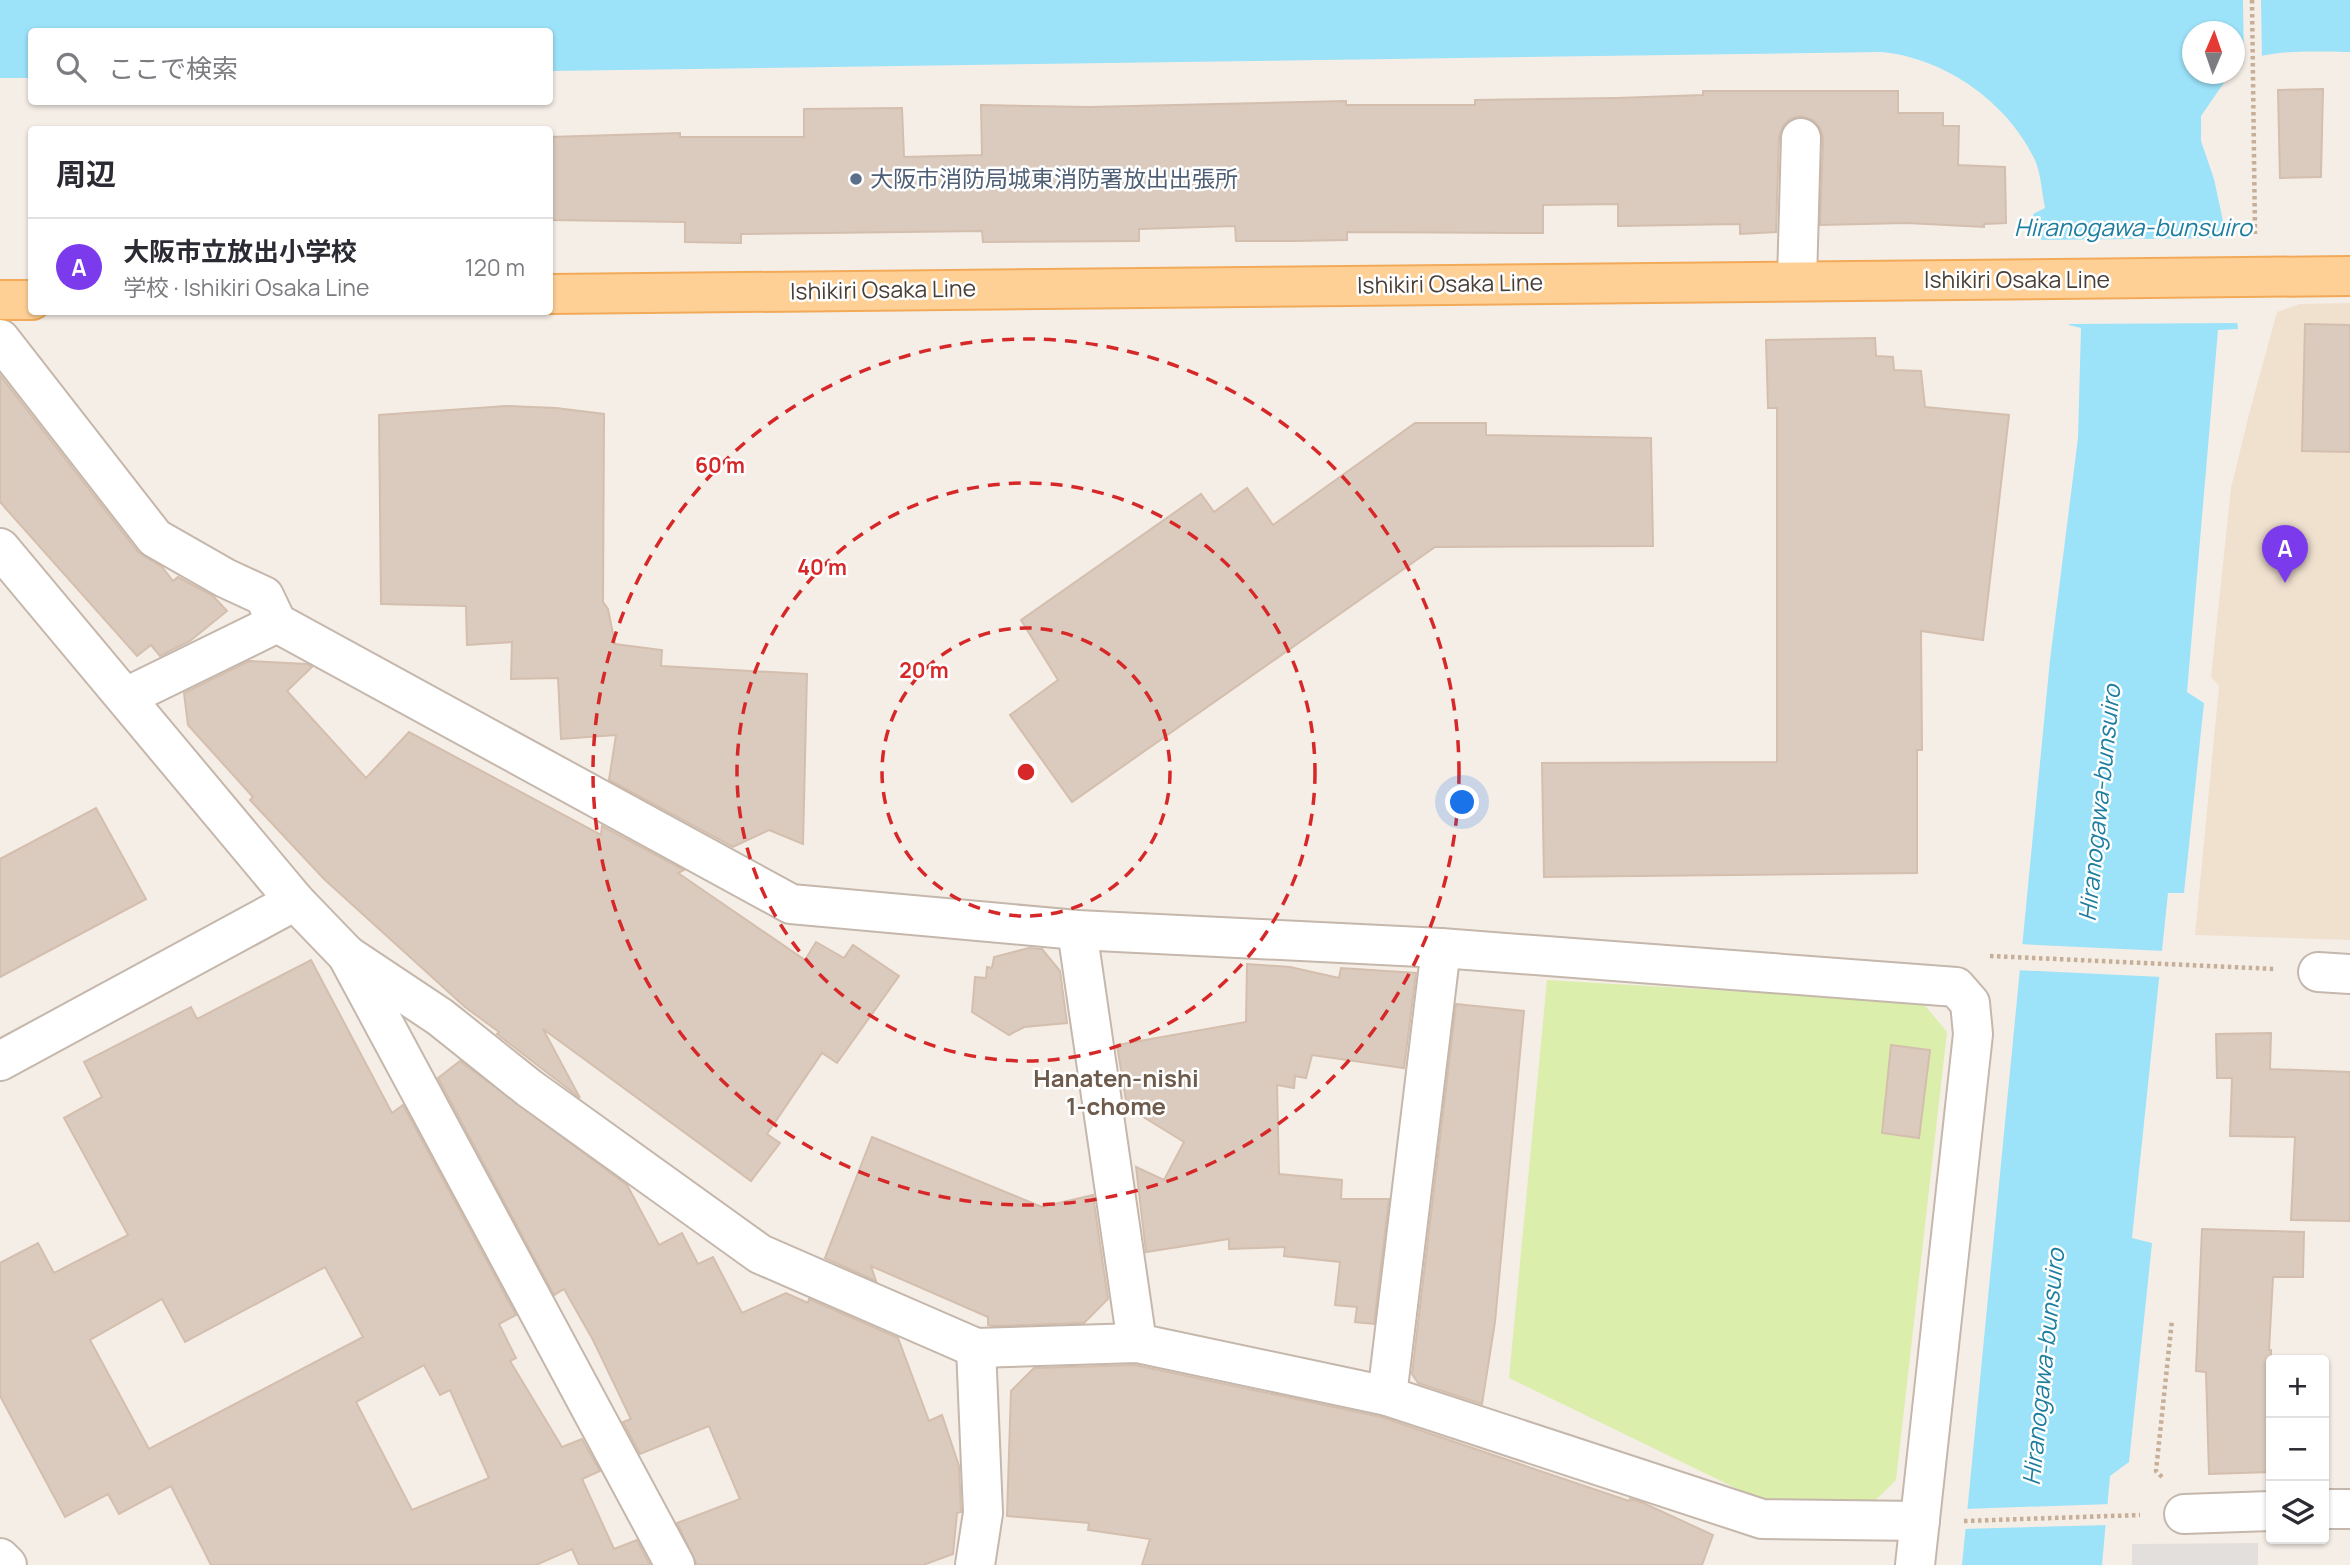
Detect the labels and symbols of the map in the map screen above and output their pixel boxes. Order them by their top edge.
north arrow [2182,21,2245,84]
place label: 大阪市消防局城東消防署放出出張所 [870,162,1238,194]
marker: 大阪市消防局城東消防署放出出張所 [848,171,864,187]
water label: Hiranogawa-bunsuiro [2014,210,2254,243]
street label: Ishikiri Osaka Line [1924,263,2110,295]
street label: Ishikiri Osaka Line [1357,265,1543,301]
street label: Ishikiri Osaka Line [790,271,976,307]
text: 60 m [695,451,745,479]
pin: A [2262,525,2308,583]
text: 40 m [797,553,847,581]
text: 20 m [899,656,949,684]
water label: Hiranogawa-bunsuiro [2070,681,2128,923]
centre of rings [1014,760,1038,784]
your location [1445,785,1479,819]
district label: Hanaten-nishi 1-chome [1033,1061,1199,1122]
water label: Hiranogawa-bunsuiro [2014,1245,2072,1487]

